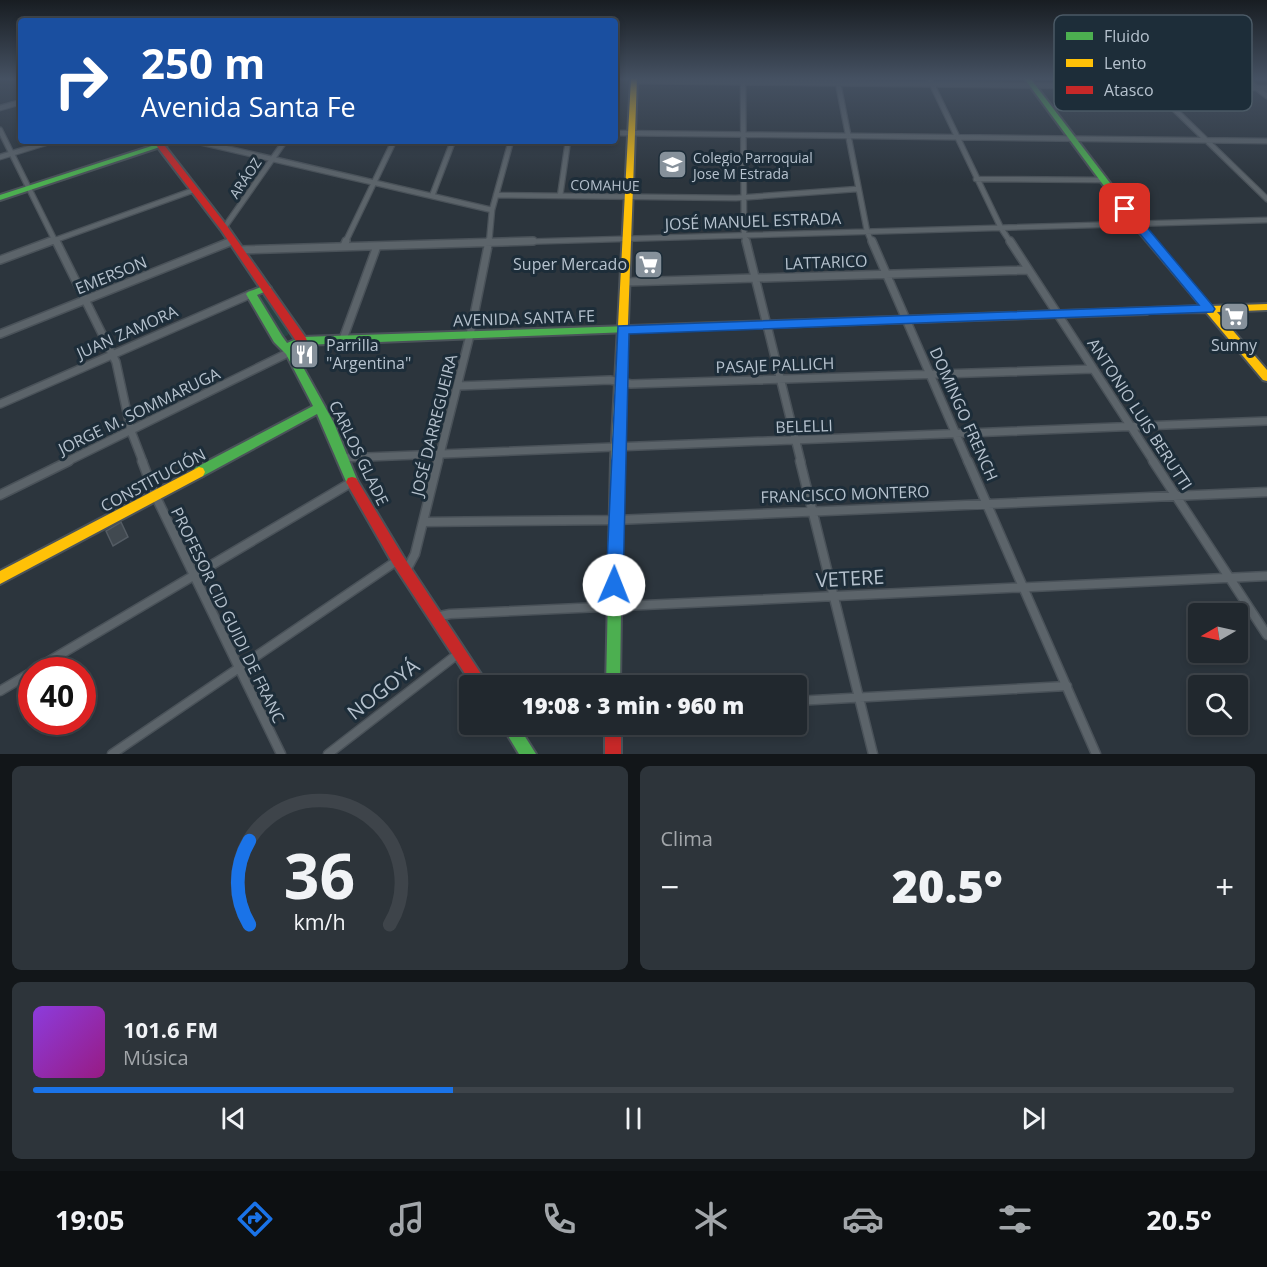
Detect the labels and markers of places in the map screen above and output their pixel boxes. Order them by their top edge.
place label: Colegio Parroquial Jose M Estrada [691,148,813,183]
school or university icon: Colegio Parroquial Jose M Estrada [656,149,688,181]
pin [1099,183,1150,234]
supermarket icon: Super Mercado [632,248,664,280]
place label: Super Mercado [513,253,627,275]
supermarket icon: Sunny [1218,301,1250,333]
place label: Parrilla "Argentina" [326,334,411,374]
place label: Sunny [1211,334,1258,356]
restaurant icon: Parrilla "Argentina" [289,338,321,370]

